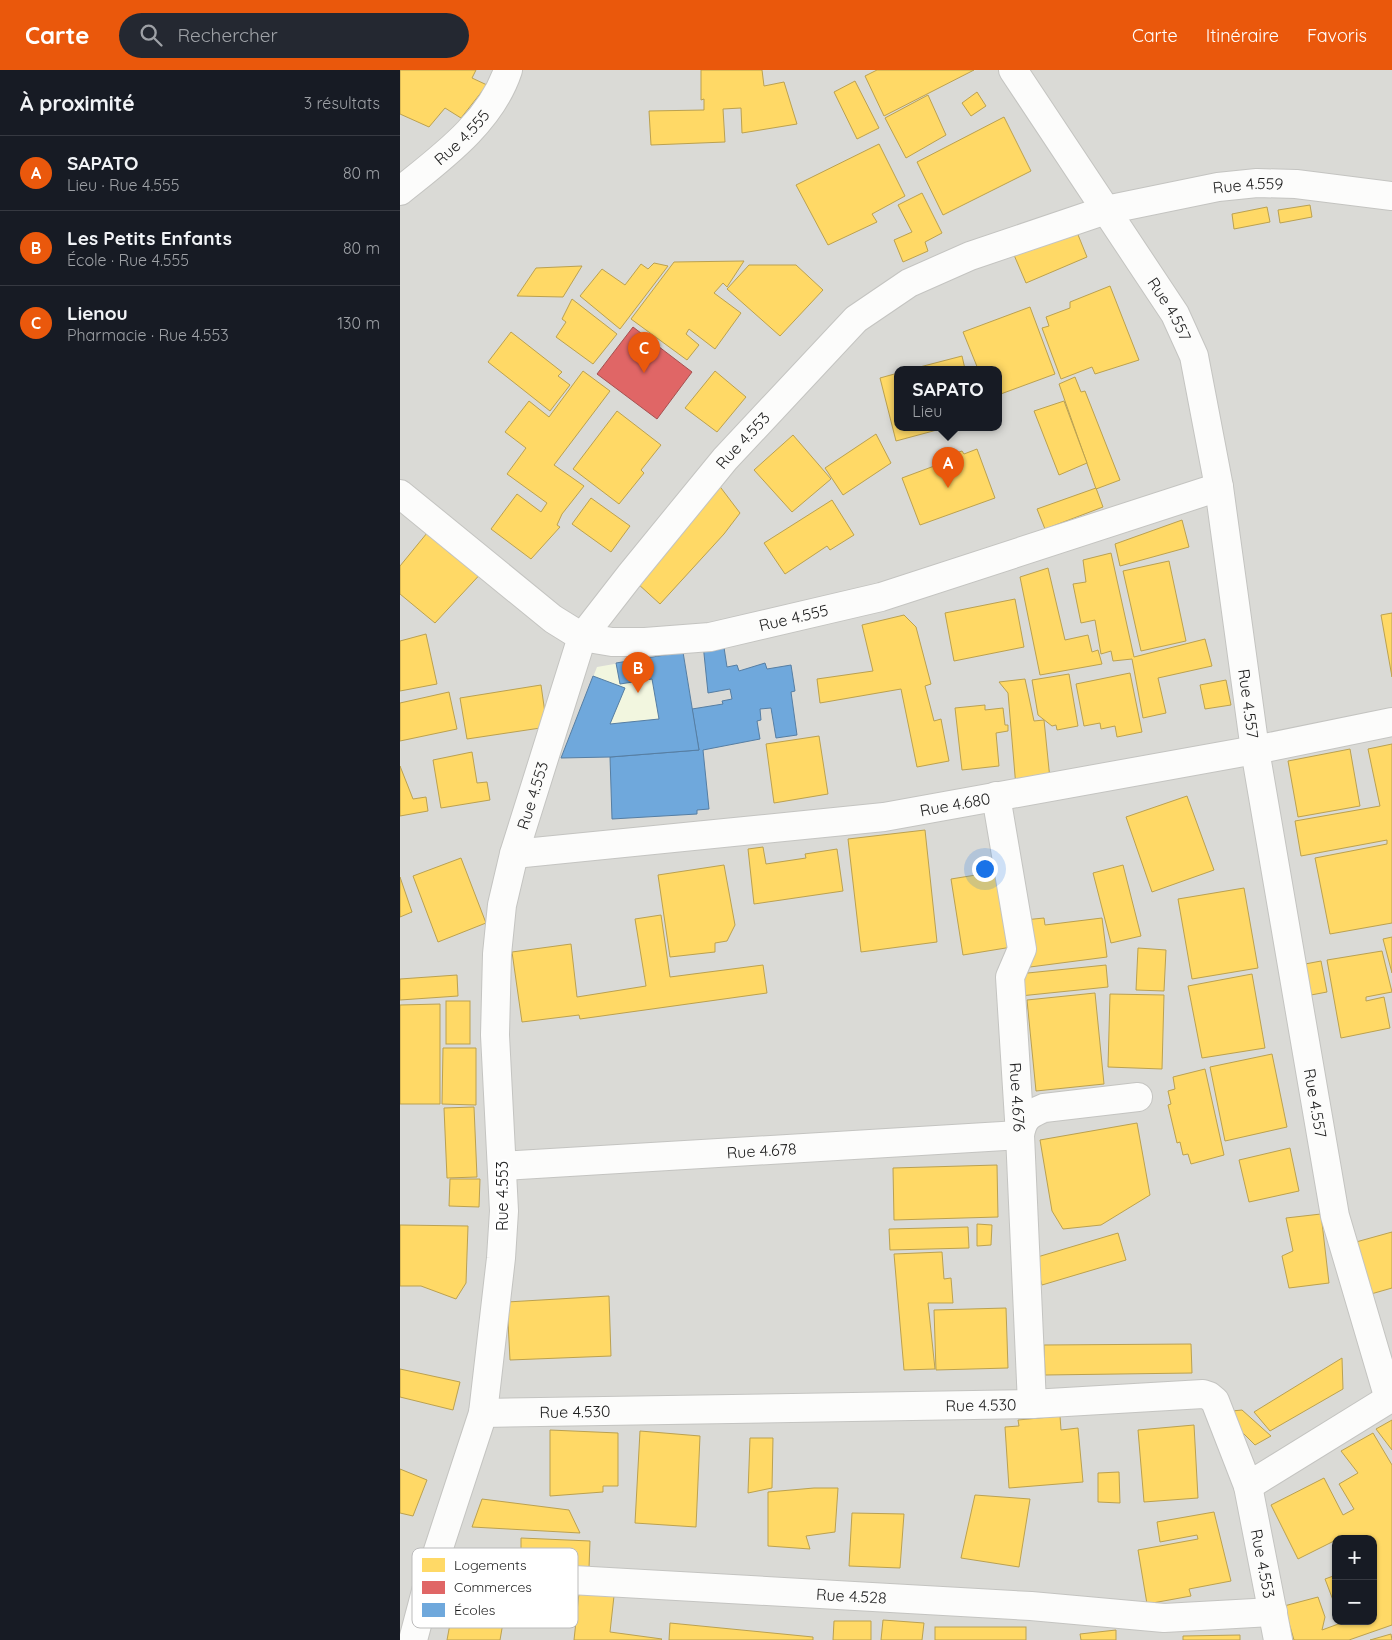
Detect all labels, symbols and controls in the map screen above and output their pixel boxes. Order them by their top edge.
search box [119,13,469,58]
text: Carte [25,20,89,50]
icon: search [137,21,165,49]
text: Rechercher [177,23,278,47]
text: Carte [1132,24,1178,47]
text: Itinéraire [1206,24,1279,47]
text: Favoris [1307,24,1367,47]
text: À proximité [20,90,135,116]
text: 3 résultats [304,93,380,113]
street label: Rue 4.555 [430,105,494,169]
text: SAPATO [67,151,138,175]
text: A [31,163,41,183]
text: 80 m [343,163,380,183]
street label: Rue 4.559 [1212,173,1284,197]
text: Lieu · Rue 4.555 [67,175,180,195]
text: Les Petits Enfants [67,226,232,250]
text: B [31,238,41,258]
text: 80 m [343,238,380,258]
text: École · Rue 4.555 [67,250,189,270]
street label: Rue 4.557 [1143,274,1196,344]
text: Lienou [67,301,128,325]
text: C [31,313,41,333]
text: 130 m [337,313,380,333]
text: Pharmacie · Rue 4.553 [67,325,229,345]
pin: C [628,332,660,373]
popup [894,366,1002,431]
text: SAPATO [912,377,984,401]
text: Lieu [912,401,942,421]
street label: Rue 4.553 [711,408,774,473]
pin: A [932,447,964,488]
street label: Rue 4.555 [757,600,830,635]
pin: B [622,652,654,693]
street label: Rue 4.557 [1234,668,1263,740]
street label: Rue 4.553 [512,759,552,832]
street label: Rue 4.680 [918,788,992,820]
your location [972,856,998,882]
street label: Rue 4.676 [1005,1062,1030,1133]
street label: Rue 4.557 [1300,1067,1331,1139]
street label: Rue 4.678 [726,1138,797,1163]
street label: Rue 4.553 [492,1161,512,1231]
street label: Rue 4.530 [945,1394,1017,1415]
street label: Rue 4.530 [539,1401,611,1422]
street label: Rue 4.553 [1247,1527,1280,1600]
map controls [1332,1535,1377,1625]
button: + [1332,1535,1377,1580]
legend [412,1548,578,1628]
text: Logements [454,1556,527,1574]
text: Commerces [454,1578,532,1596]
button: − [1332,1580,1377,1625]
street label: Rue 4.528 [815,1584,887,1608]
text: Écoles [454,1601,495,1619]

